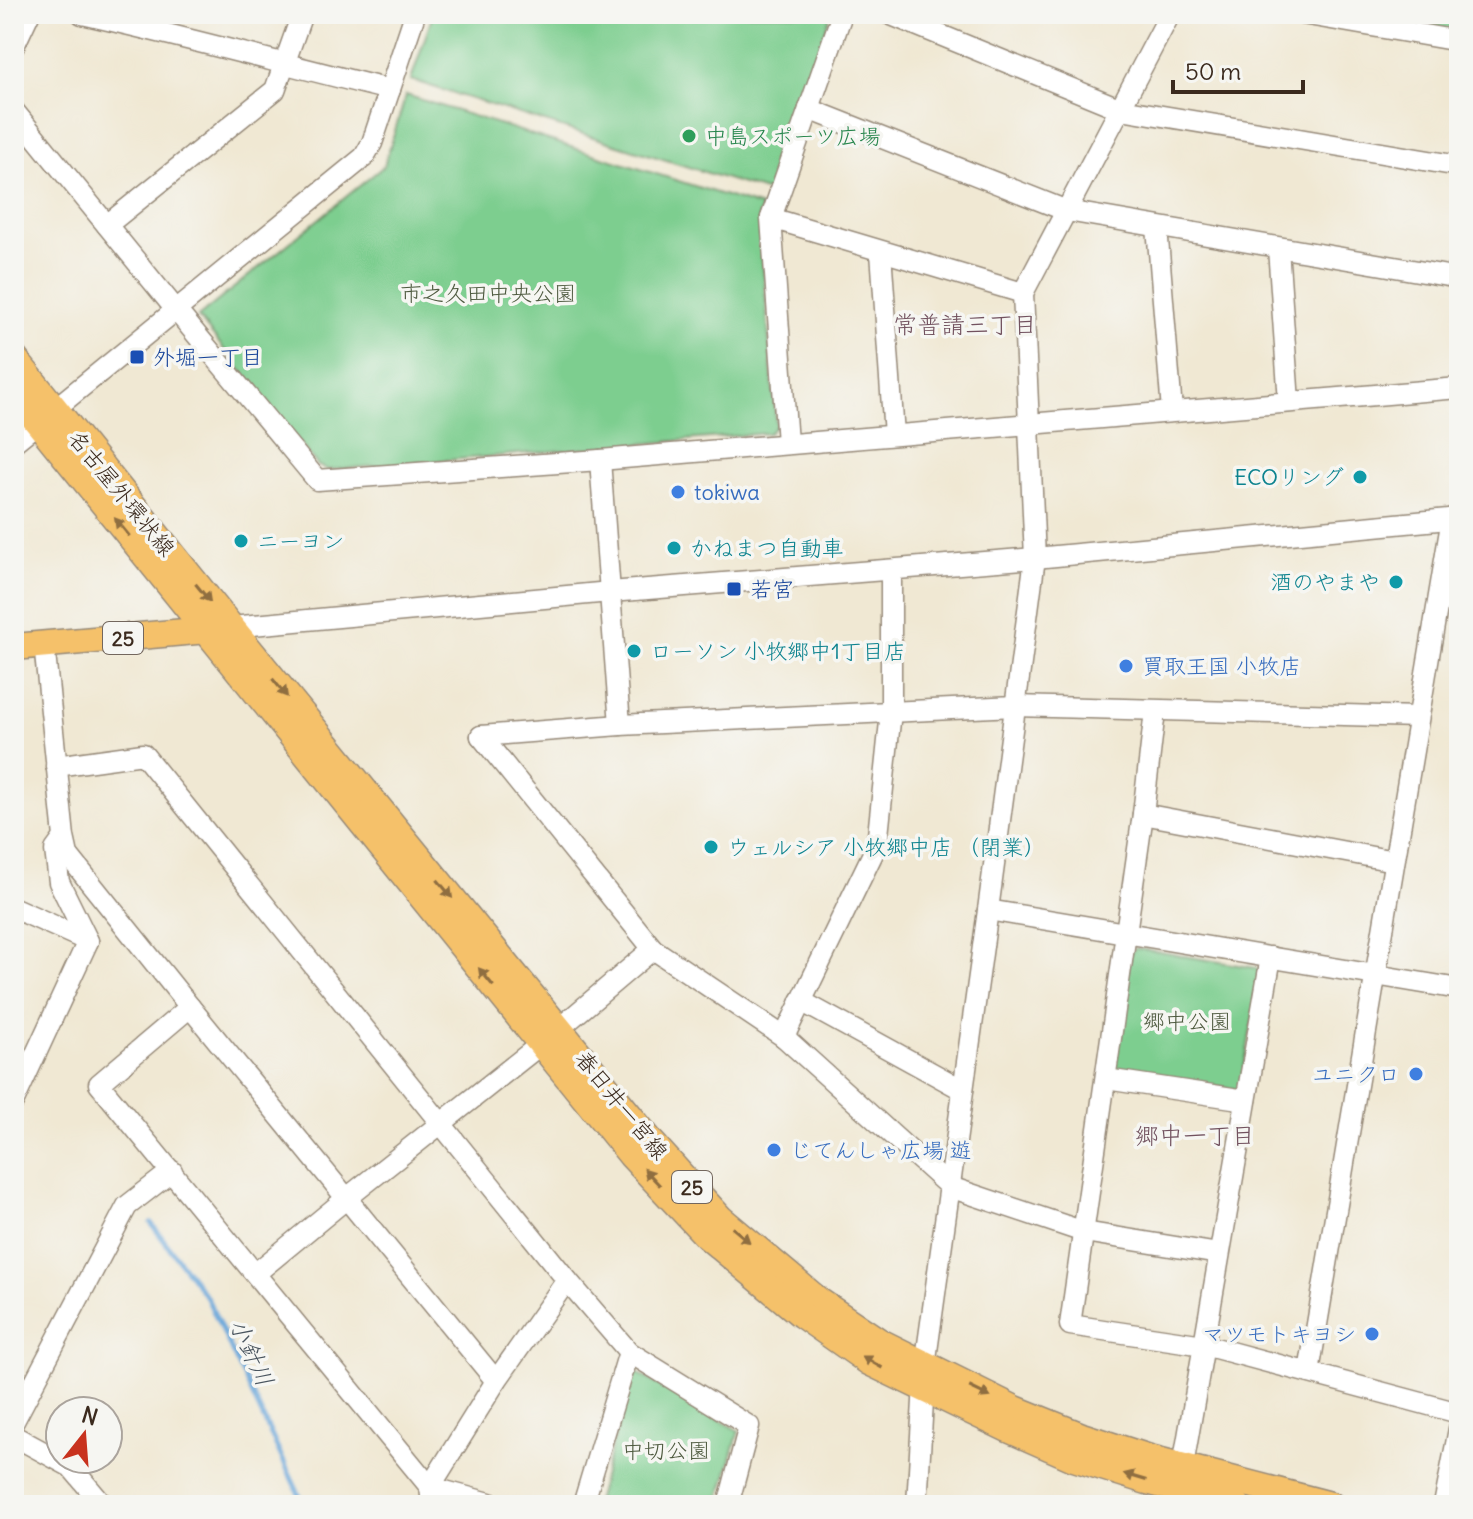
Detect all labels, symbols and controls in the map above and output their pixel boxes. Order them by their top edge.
scale bar [1173,44,1303,94]
text: 50 m [1185,56,1241,86]
place label: 中島スポーツ広場 [705,122,881,150]
marker: 中島スポーツ広場 [680,127,698,145]
park label: 市之久田中央公園 [400,279,576,307]
district label: 常普請三丁目 [893,309,1037,339]
place label: 外堀一丁目 [153,343,263,371]
marker: 外堀一丁目 [128,348,146,366]
street label: 名古屋外環状線 [63,424,181,562]
place label: ECOリング [1234,463,1344,491]
marker: ECOリング [1351,468,1369,486]
place label: tokiwa [694,478,760,506]
marker: tokiwa [669,483,687,501]
one-way arrow [114,518,131,538]
place label: ニーヨン [257,527,345,555]
marker: ニーヨン [232,532,250,550]
place label: かねまつ自動車 [690,534,844,562]
marker: かねまつ自動車 [665,539,683,557]
place label: 酒のやまや [1270,568,1380,596]
marker: 酒のやまや [1387,573,1405,591]
place label: 若宮 [750,575,794,603]
marker: 若宮 [725,580,743,598]
one-way arrow [195,583,211,603]
road number: 25 [103,622,143,654]
place label: ローソン 小牧郷中1丁目店 [650,637,906,665]
marker: ローソン 小牧郷中1丁目店 [625,642,643,660]
place label: 買取王国 小牧店 [1142,652,1301,680]
marker: 買取王国 小牧店 [1117,657,1135,675]
one-way arrow [271,677,288,697]
place label: ウェルシア 小牧郷中店 （閉業） [727,833,1045,861]
marker: ウェルシア 小牧郷中店 （閉業） [702,838,720,856]
one-way arrow [436,879,453,899]
one-way arrow [479,967,495,987]
park label: 郷中公園 [1143,1007,1231,1035]
street label: 春日井一宮線 [570,1045,674,1165]
place label: ユニクロ [1312,1060,1400,1088]
marker: ユニクロ [1407,1065,1425,1083]
district label: 郷中一丁目 [1135,1120,1255,1150]
place label: じてんしゃ広場 遊 [790,1136,971,1164]
marker: じてんしゃ広場 遊 [765,1141,783,1159]
one-way arrow [643,1168,661,1187]
road number: 25 [672,1171,712,1203]
one-way arrow [730,1226,750,1243]
water label: 小針川 [223,1313,281,1391]
place label: マツモトキヨシ [1202,1320,1356,1348]
marker: マツモトキヨシ [1363,1325,1381,1343]
one-way arrow [861,1355,883,1369]
one-way arrow [969,1385,992,1399]
north arrow [44,1395,124,1475]
text: N [78,1400,101,1431]
park label: 中切公園 [622,1436,710,1464]
one-way arrow [1123,1470,1147,1483]

